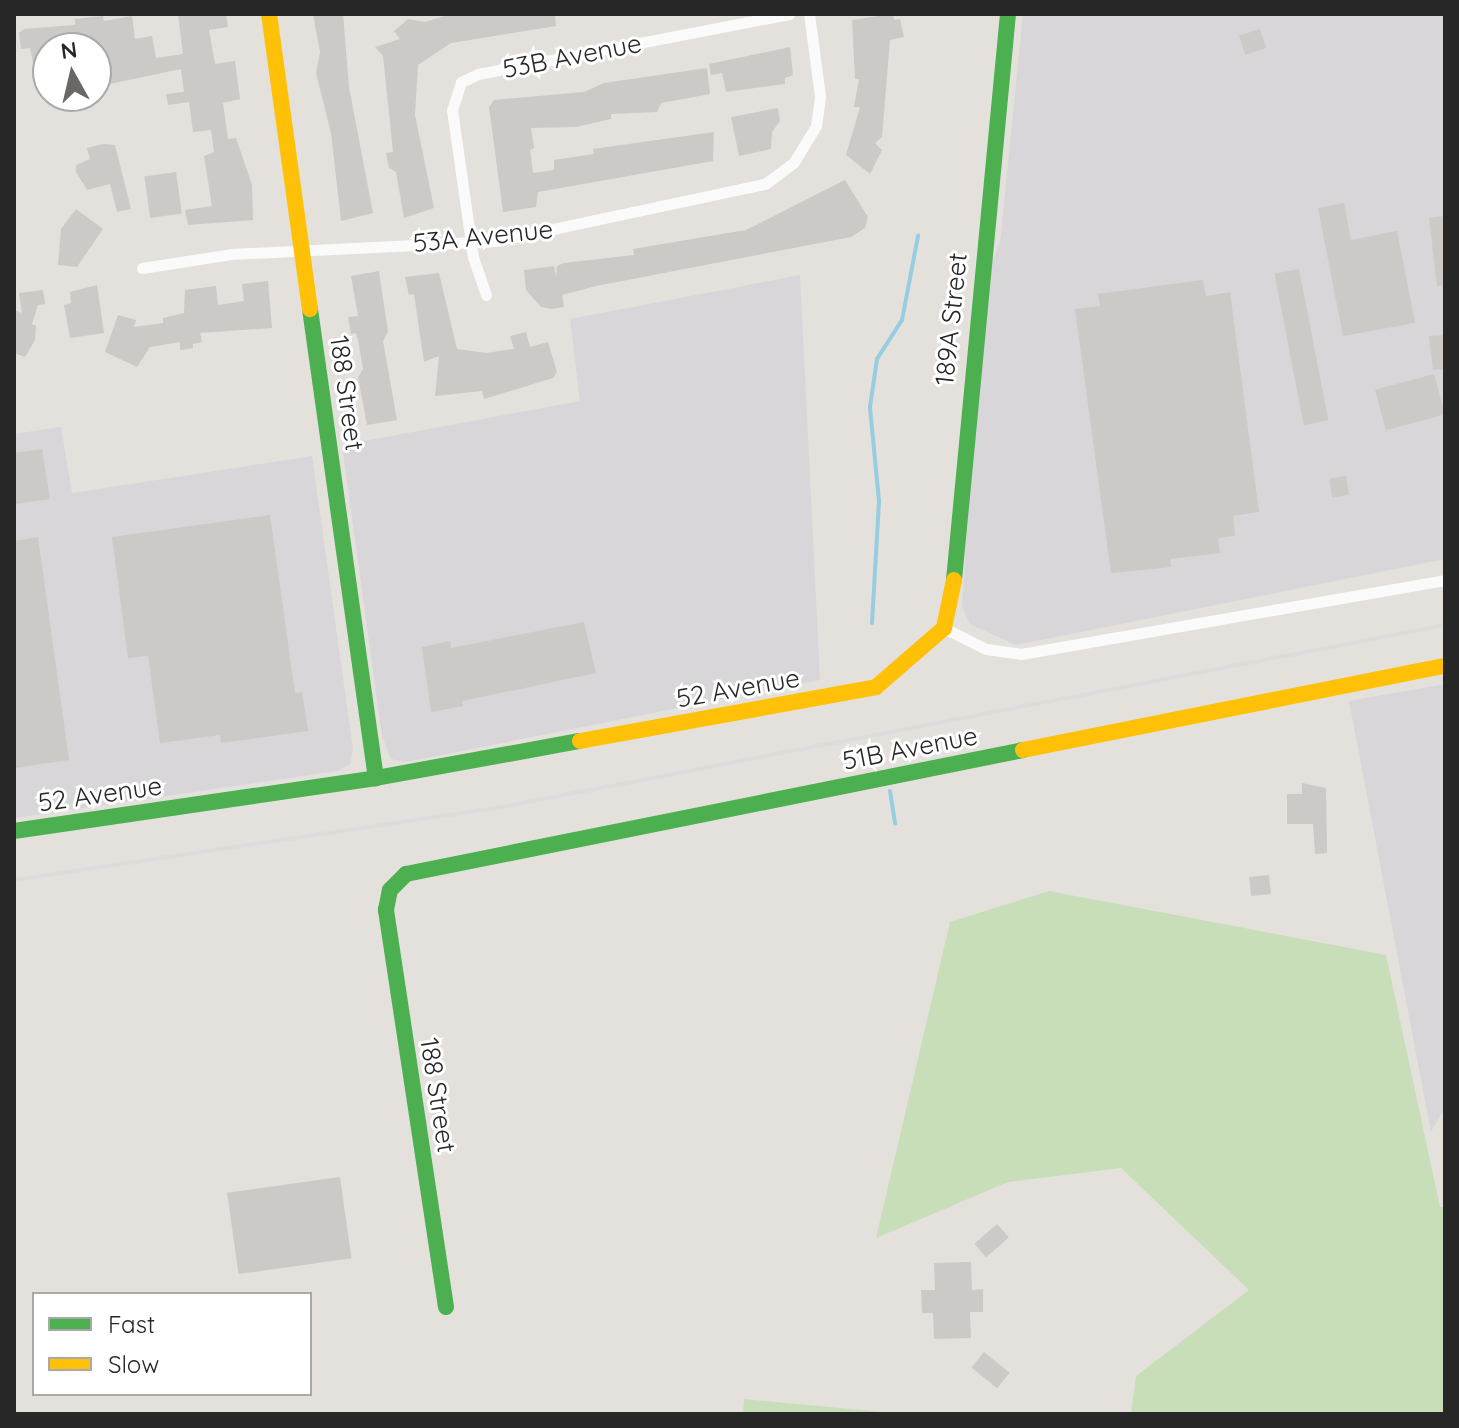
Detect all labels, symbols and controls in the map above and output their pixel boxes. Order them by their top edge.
street label: 53B Avenue [500,27,644,85]
north arrow [32,32,112,112]
text: N [59,35,79,65]
street label: 53A Avenue [411,213,555,259]
street label: 189A Street [929,251,973,387]
street label: 188 Street [323,333,371,453]
street label: 52 Avenue [674,662,802,714]
street label: 51B Avenue [840,720,980,776]
street label: 52 Avenue [36,770,164,818]
street label: 188 Street [414,1035,462,1155]
legend [32,1292,312,1396]
text: Fast [108,1309,155,1339]
text: Slow [108,1349,159,1379]

